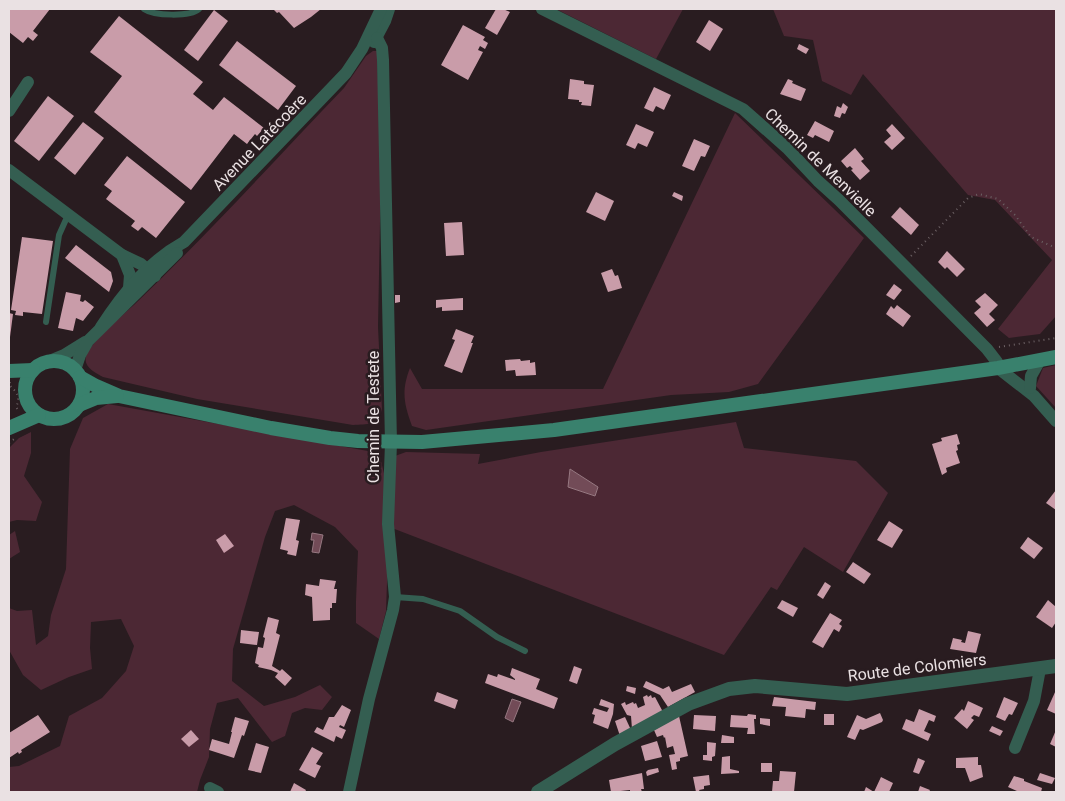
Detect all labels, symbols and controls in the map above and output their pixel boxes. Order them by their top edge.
street label: Avenue Latécoère [208,90,310,195]
street label: Chemin de Menvielle [761,104,880,220]
street label: Chemin de Testete [364,351,383,483]
street label: Route de Colomiers [847,650,988,685]

